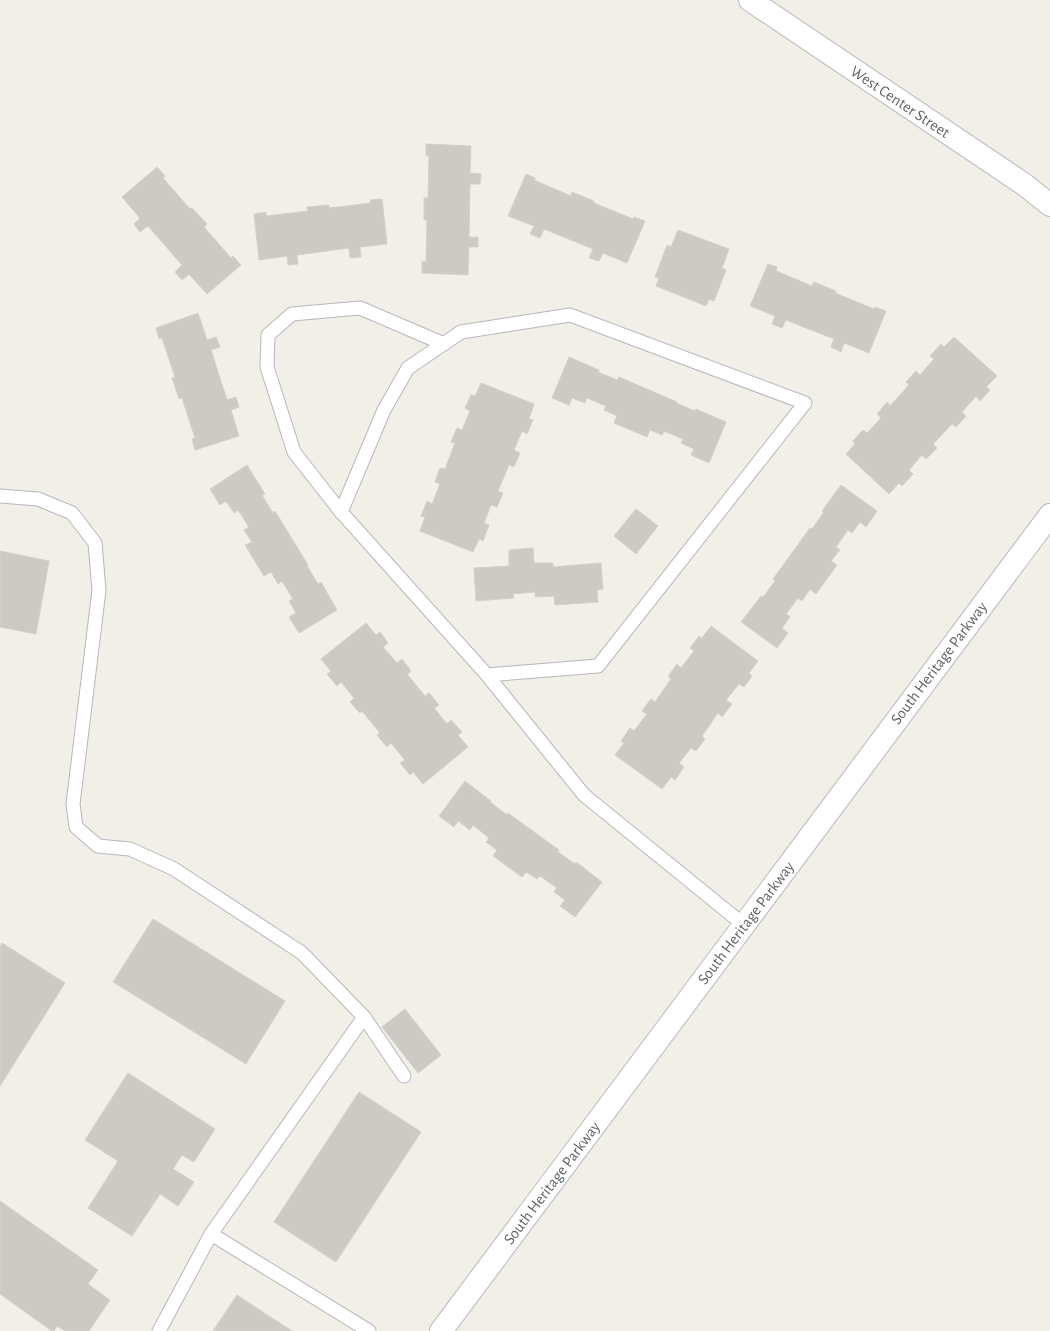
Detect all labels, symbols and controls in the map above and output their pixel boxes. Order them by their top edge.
street label: West Center Street [847,63,953,141]
street label: South Heritage Parkway [888,599,991,728]
street label: South Heritage Parkway [695,859,798,988]
street label: South Heritage Parkway [501,1119,604,1248]

